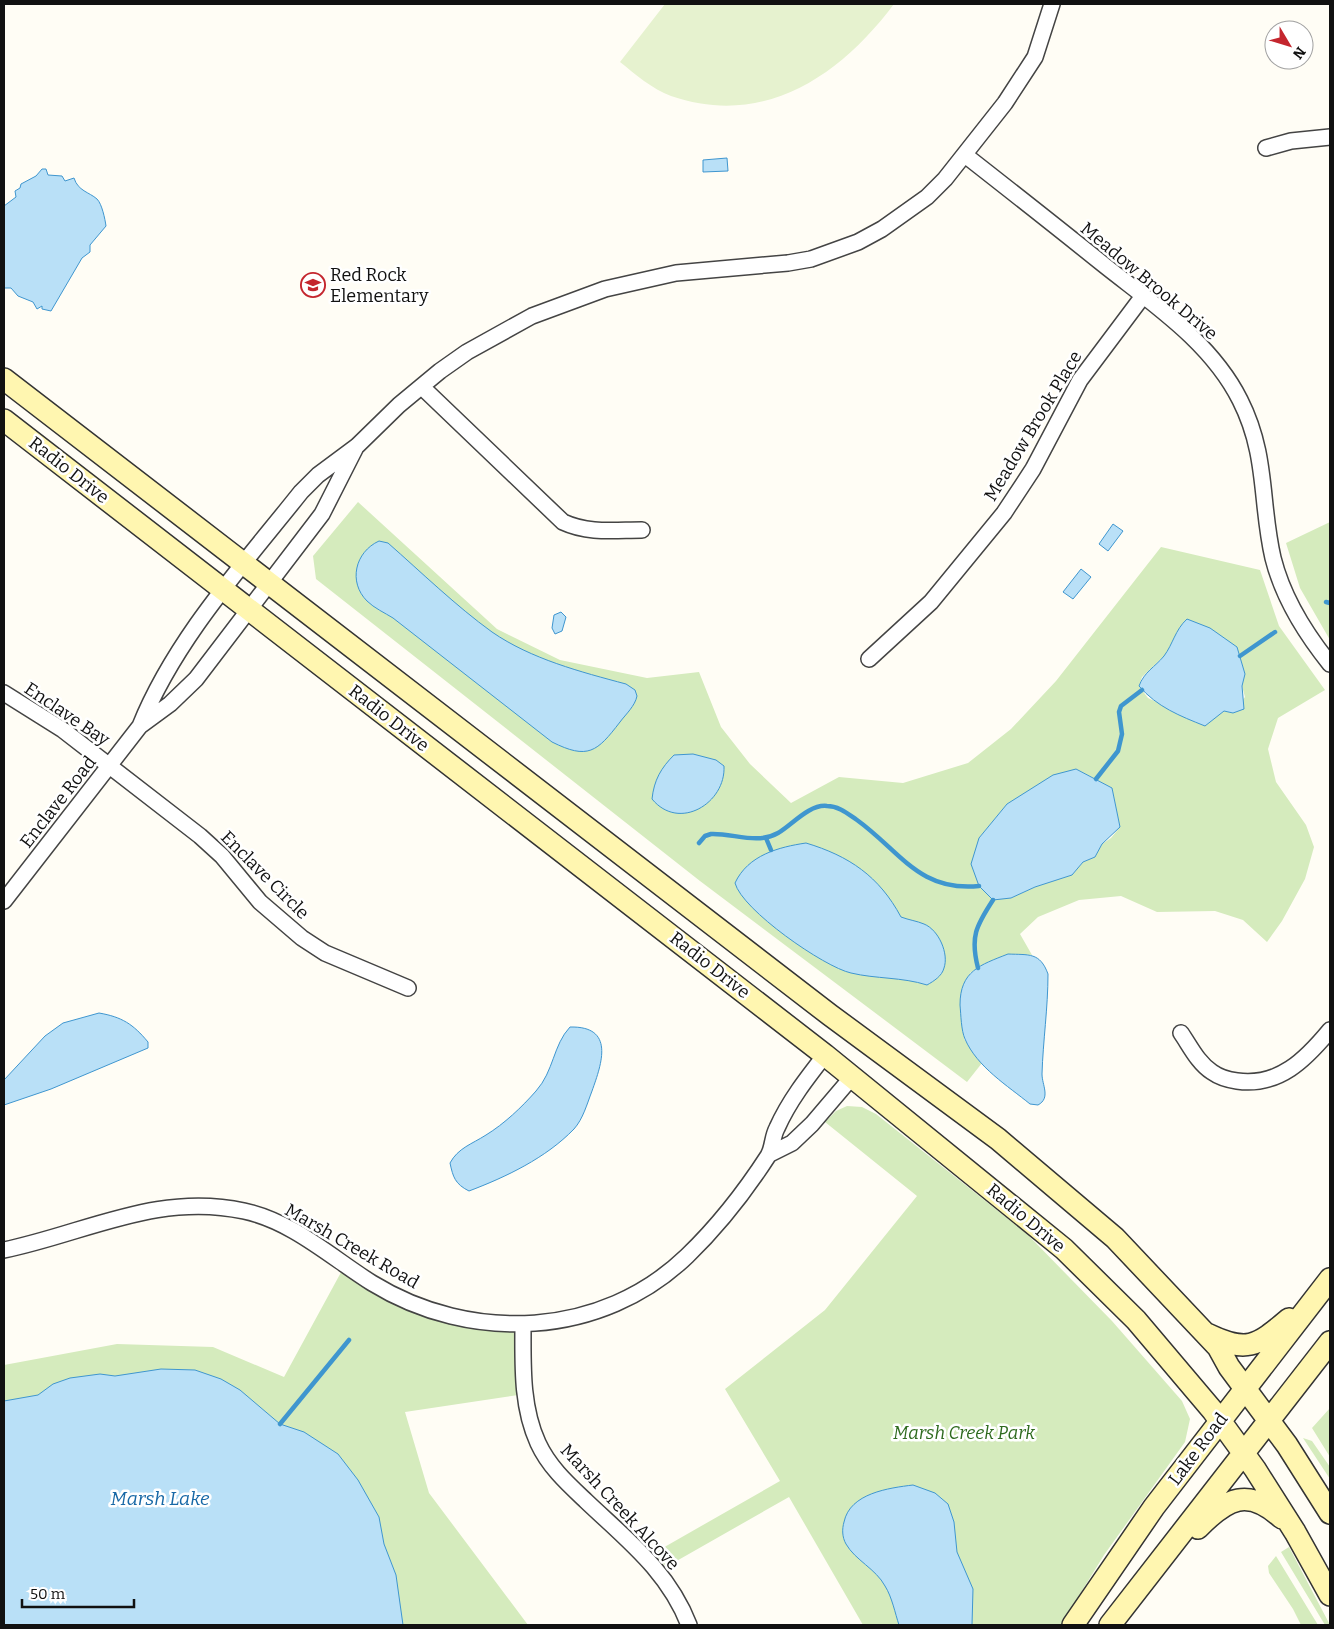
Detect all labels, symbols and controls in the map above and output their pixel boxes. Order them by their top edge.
north arrow [1264,20,1314,70]
text: N [1289,43,1309,62]
street label: Meadow Brook Drive [1076,217,1222,345]
place label: Red Rock Elementary [330,264,429,307]
school or university icon: Red Rock Elementary [300,272,326,298]
street label: Meadow Brook Place [979,347,1087,505]
street label: Radio Drive [25,432,113,508]
street label: Enclave Bay [20,677,114,751]
street label: Radio Drive [345,680,433,756]
street label: Enclave Road [15,751,101,852]
street label: Enclave Circle [216,826,314,924]
street label: Radio Drive [666,927,754,1003]
street label: Radio Drive [982,1179,1070,1257]
street label: Marsh Creek Road [281,1199,423,1293]
street label: Lake Road [1164,1408,1233,1490]
park label: Marsh Creek Park [893,1422,1035,1444]
street label: Marsh Creek Alcove [556,1439,684,1575]
water label: Marsh Lake [111,1487,210,1510]
scale bar [22,1576,135,1608]
text: 50 m [30,1585,66,1603]

